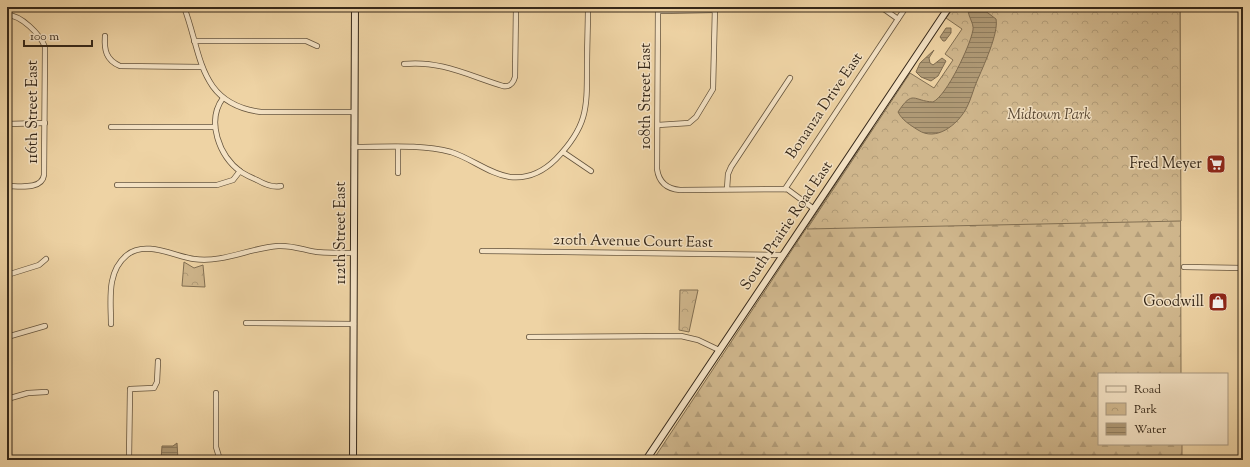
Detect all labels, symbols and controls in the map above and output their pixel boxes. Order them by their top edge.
scale bar [24,22,92,48]
text: 100 m [30,28,59,46]
street label: 108th Street East [636,43,657,149]
street label: Bonanza Drive East [782,49,868,163]
street label: 116th Street East [23,60,44,164]
park label: Midtown Park [1007,105,1091,126]
supermarket icon: Fred Meyer [1205,153,1227,175]
place label: Fred Meyer [1130,154,1202,175]
street label: South Prairie Road East [736,157,838,295]
street label: 112th Street East [331,181,352,285]
street label: 210th Avenue Court East [553,230,713,254]
shop icon: Goodwill [1207,291,1229,313]
place label: Goodwill [1143,292,1204,313]
legend [1098,373,1228,445]
text: Road [1134,381,1161,399]
text: Park [1134,401,1157,419]
text: Water [1134,421,1167,439]

